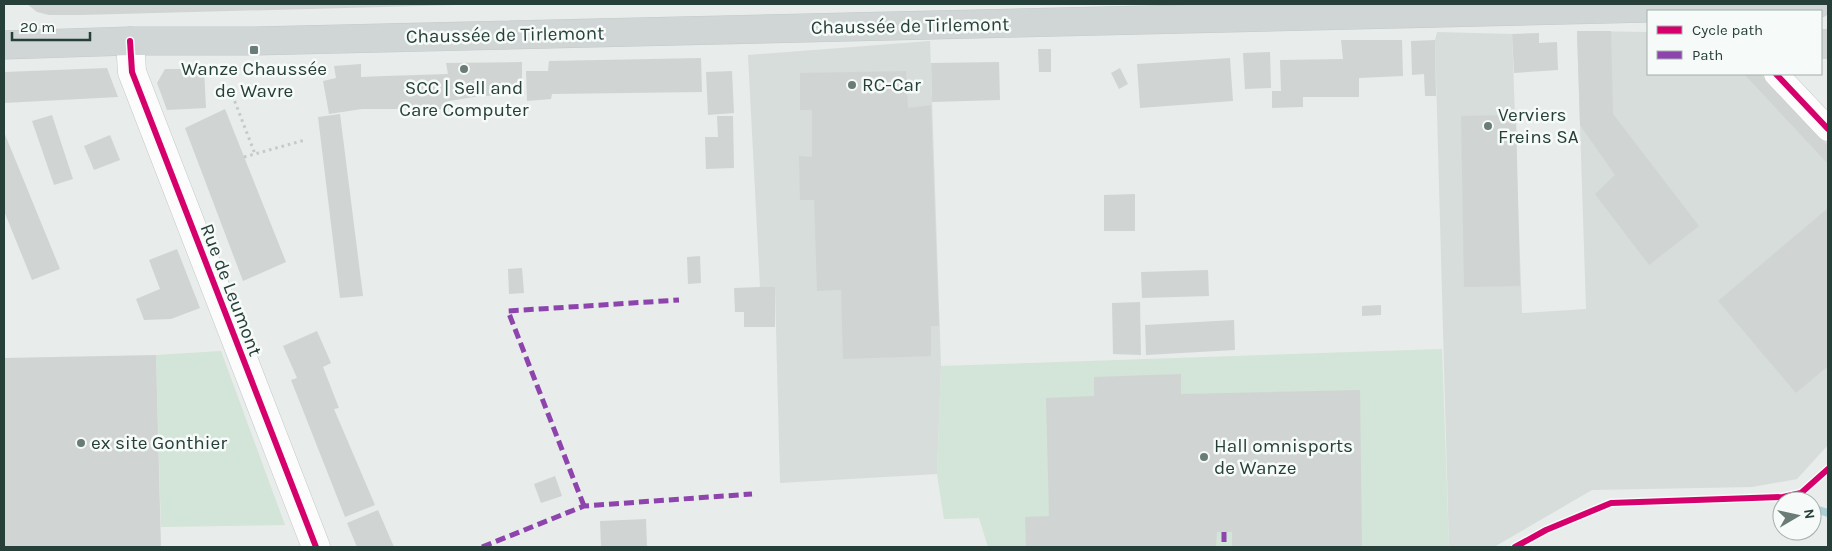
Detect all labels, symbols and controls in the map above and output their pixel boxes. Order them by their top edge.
scale bar [12,10,90,42]
legend [1647,10,1822,75]
street label: Chaussée de Tirlemont [811,13,1009,39]
text: 20 m [20,18,55,36]
text: Cycle path [1692,21,1763,39]
street label: Chaussée de Tirlemont [406,22,604,48]
marker: Wanze Chaussée de Wavre [248,44,260,56]
text: Path [1692,46,1723,64]
place label: Wanze Chaussée de Wavre [181,58,327,102]
marker: SCC | Sell and Care Computer [458,63,470,75]
place label: RC-Car [862,74,921,96]
place label: SCC | Sell and Care Computer [399,77,529,121]
marker: RC-Car [846,79,858,91]
place label: Verviers Freins SA [1498,104,1579,148]
marker: Verviers Freins SA [1482,120,1494,132]
street label: Rue de Leumont [196,221,266,359]
place label: ex site Gonthier [91,432,227,454]
place label: Hall omnisports de Wanze [1214,435,1353,479]
marker: ex site Gonthier [75,437,87,449]
marker: Hall omnisports de Wanze [1198,451,1210,463]
north arrow [1772,491,1822,541]
text: N [1800,508,1819,520]

